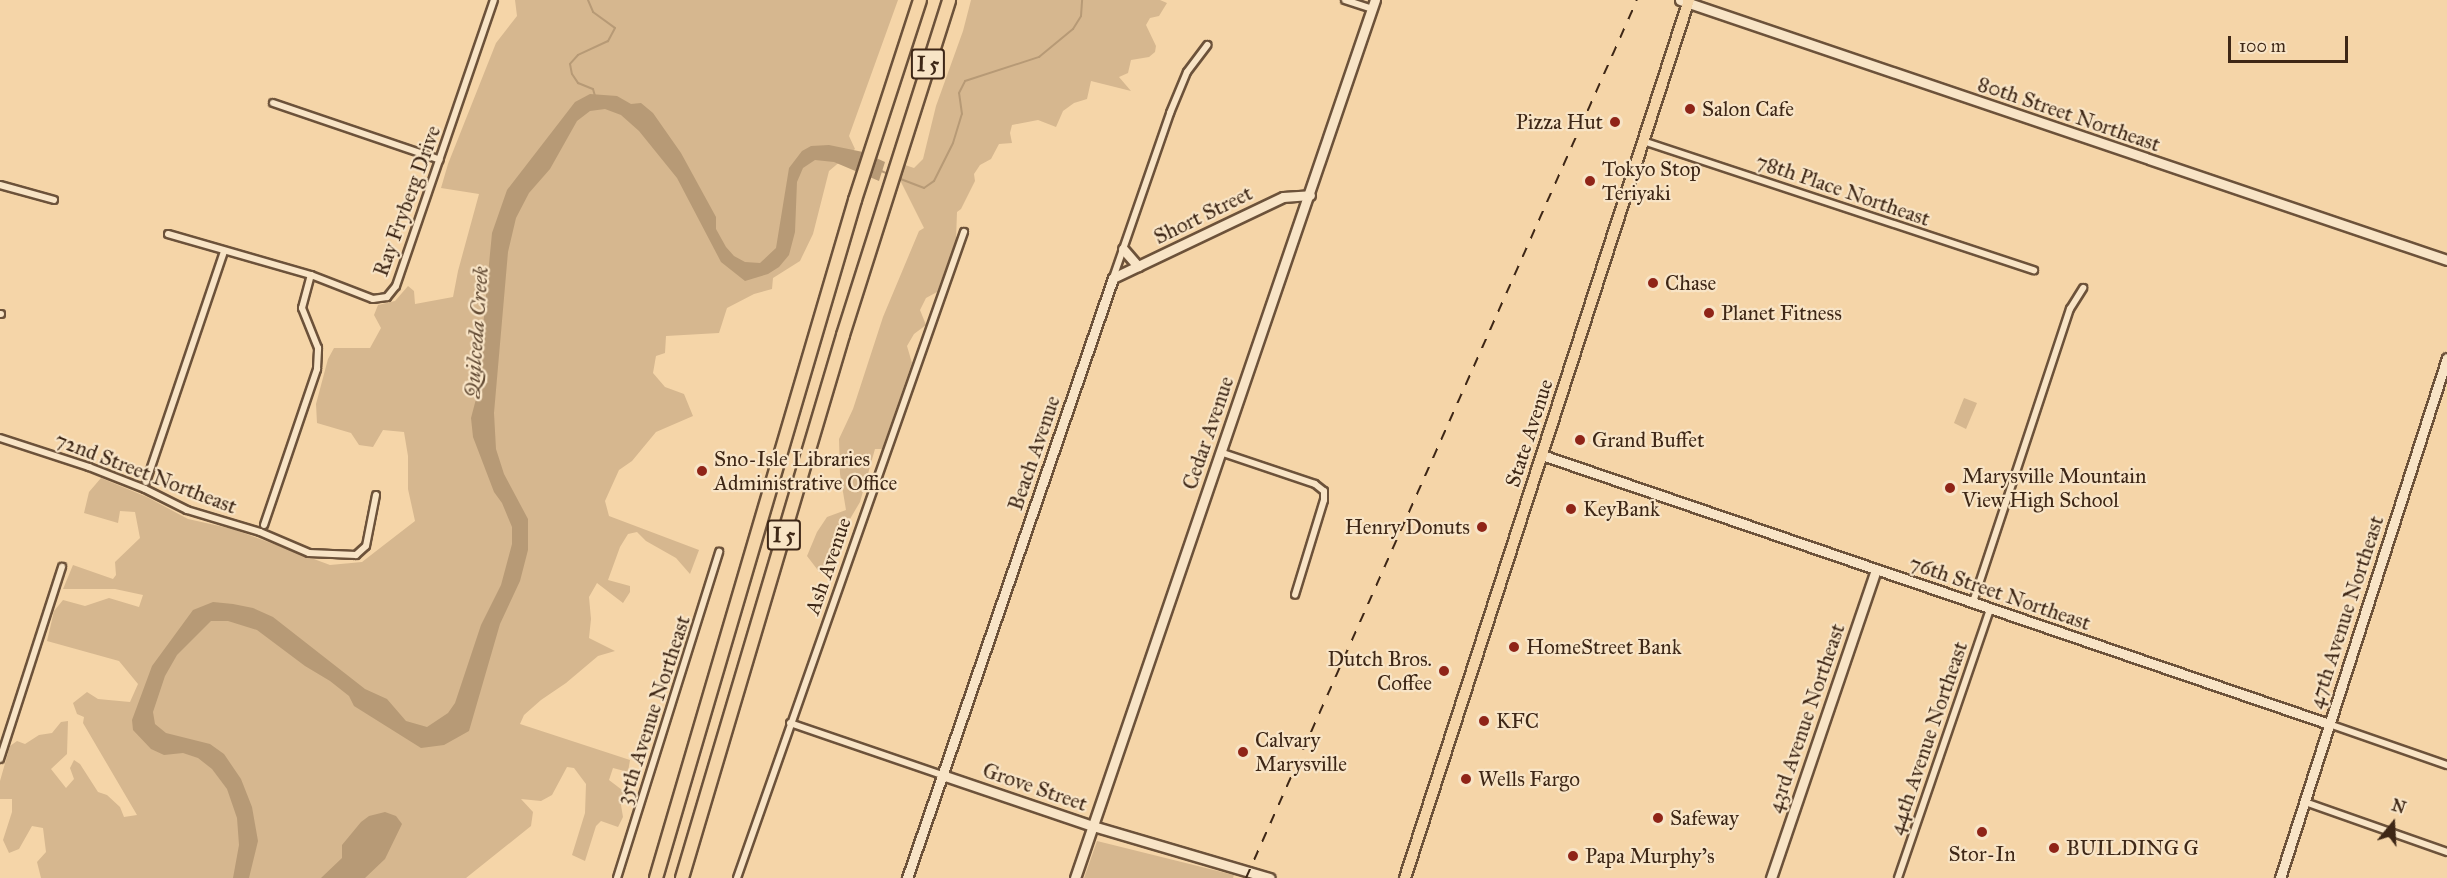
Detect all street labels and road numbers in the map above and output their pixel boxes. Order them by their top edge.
road number: I 5 [910,47,946,81]
street label: 80th Street Northeast [1974,71,2164,157]
street label: Ray Fryberg Drive [368,122,446,280]
street label: 78th Place Northeast [1753,148,1933,232]
street label: Short Street [1150,180,1256,250]
street label: Cedar Avenue [1177,373,1239,493]
street label: State Avenue [1500,376,1558,490]
street label: Beach Avenue [1003,392,1065,514]
street label: 72nd Street Northeast [52,427,240,519]
street label: 47th Avenue Northeast [2303,513,2389,711]
street label: Ash Avenue [800,514,856,618]
road number: I 5 [766,518,802,552]
street label: 76th Street Northeast [1906,550,2094,636]
street label: 35th Avenue Northeast [611,612,695,808]
street label: 43rd Avenue Northeast [1762,620,1850,816]
street label: 44th Avenue Northeast [1883,638,1973,838]
street label: Grove Street [979,757,1091,817]

